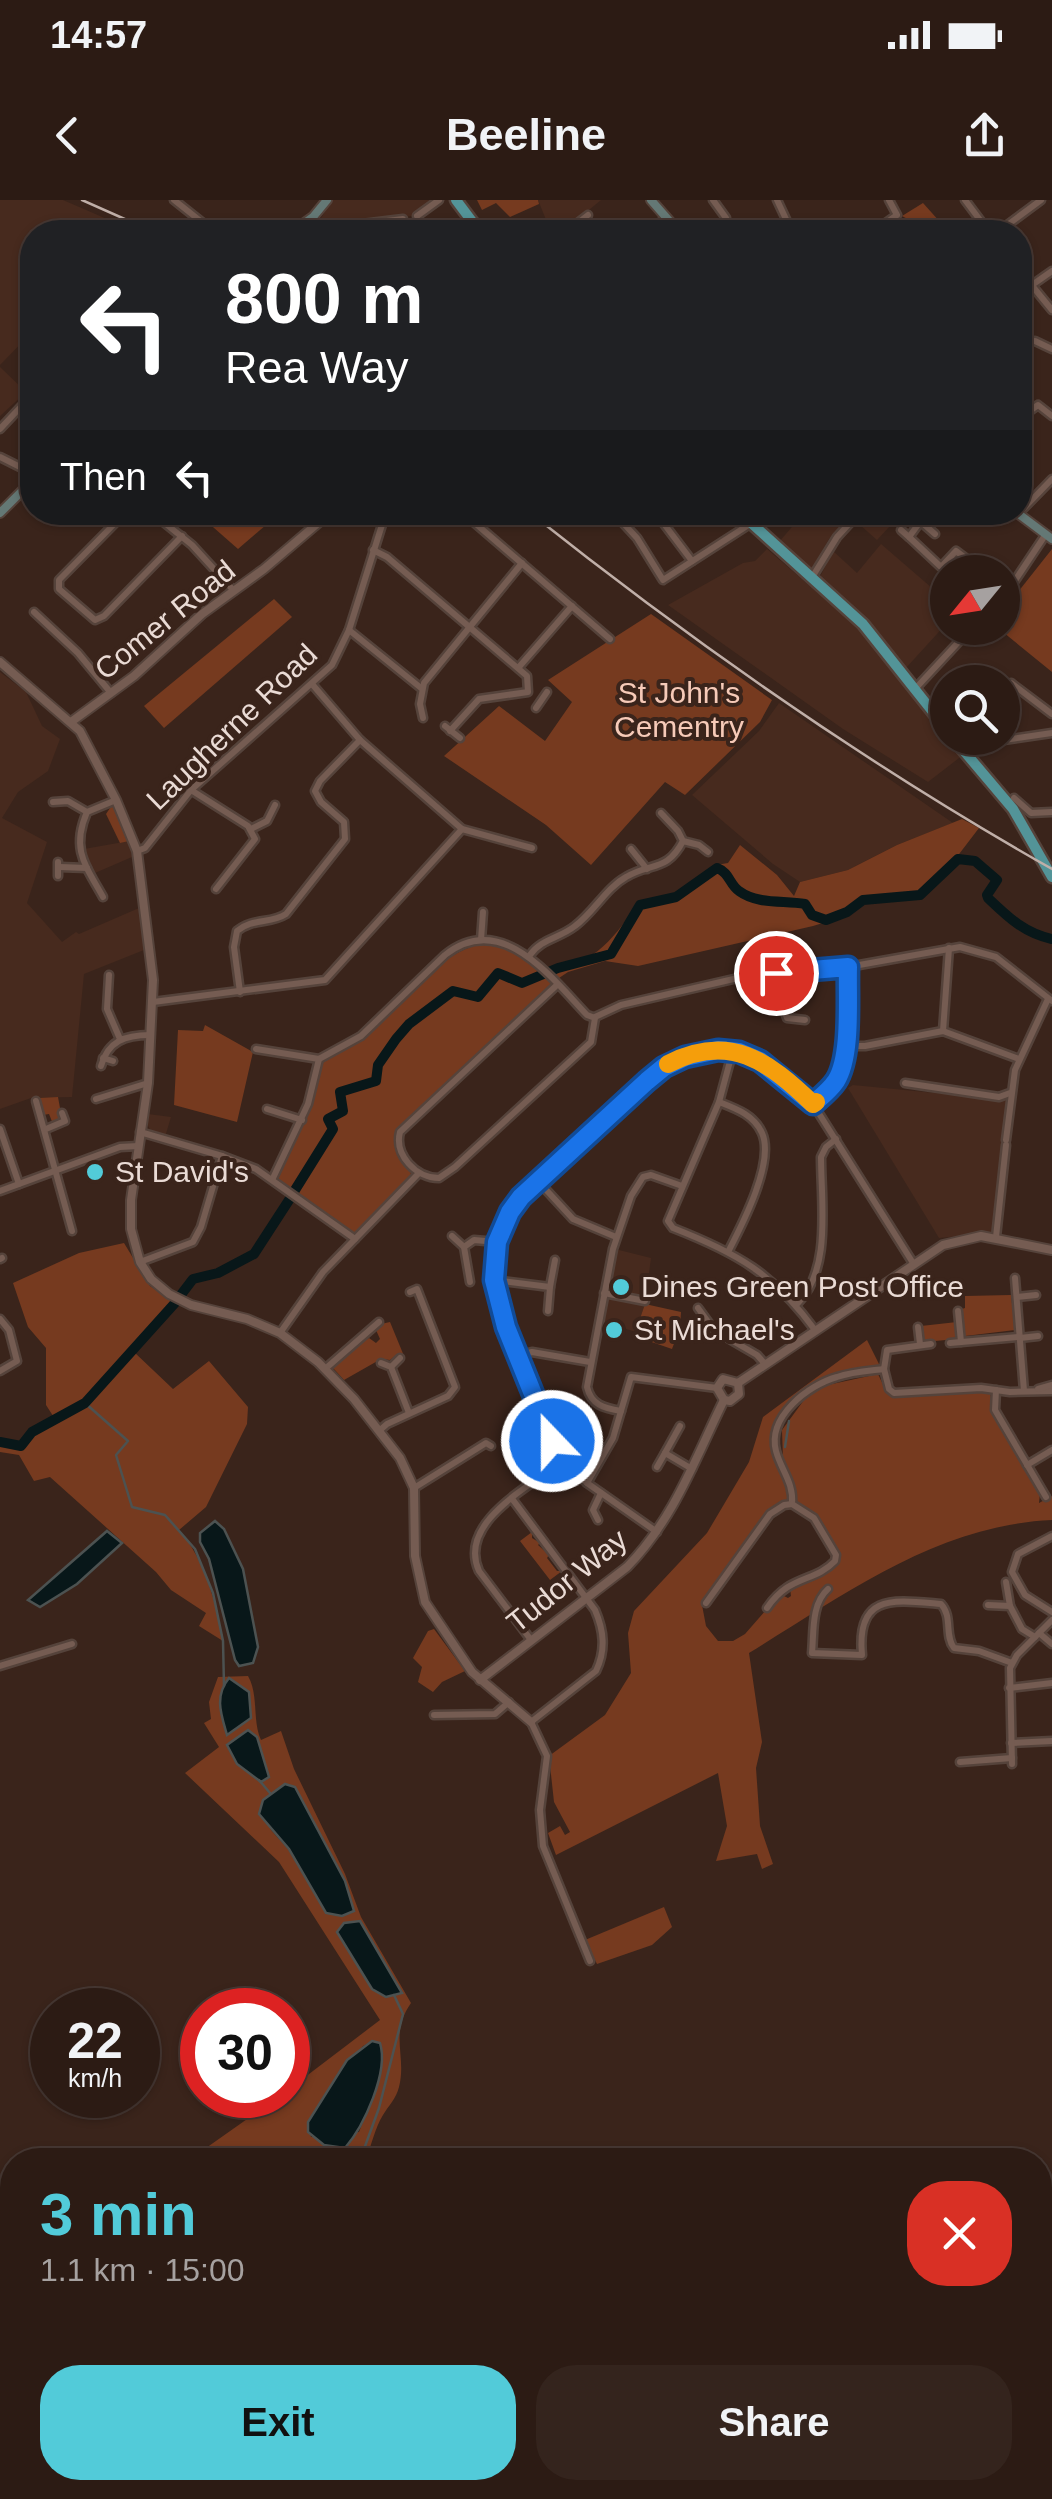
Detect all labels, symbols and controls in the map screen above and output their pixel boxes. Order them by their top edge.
text: 14:57 [50,14,147,56]
icon: back [40,108,95,163]
icon: share [957,108,1012,163]
text: Beeline [446,109,606,160]
icon: left [60,260,190,390]
text: 800 m [225,260,423,338]
text: Rea Way [225,342,408,393]
icon: left [167,450,222,505]
text: Then [60,456,147,498]
street label: Comer Road [88,553,241,686]
north arrow [930,555,1020,645]
map controls [930,555,1020,755]
street label: Laugherne Road [140,637,324,816]
button: search [930,665,1020,755]
park label: St John's Cementry [614,676,744,743]
pin [734,931,819,1016]
icon: arrive [749,946,804,1001]
place label: St David's [115,1155,249,1188]
marker: St David's [84,1161,106,1183]
place label: Dines Green Post Office [641,1270,964,1303]
marker: Dines Green Post Office [610,1276,632,1298]
place label: St Michael's [634,1313,795,1346]
marker: St Michael's [603,1319,625,1341]
position arrow [500,1389,604,1493]
street label: Tudor Way [500,1522,633,1639]
speed limit sign: 30 [180,1988,310,2118]
text: 22 [67,2013,123,2069]
text: km/h [68,2064,122,2092]
text: 3 min [40,2181,197,2248]
button: close [907,2181,1012,2286]
text: 1.1 km · 15:00 [40,2252,245,2288]
button: Exit [40,2365,516,2480]
button: Share [536,2365,1012,2480]

